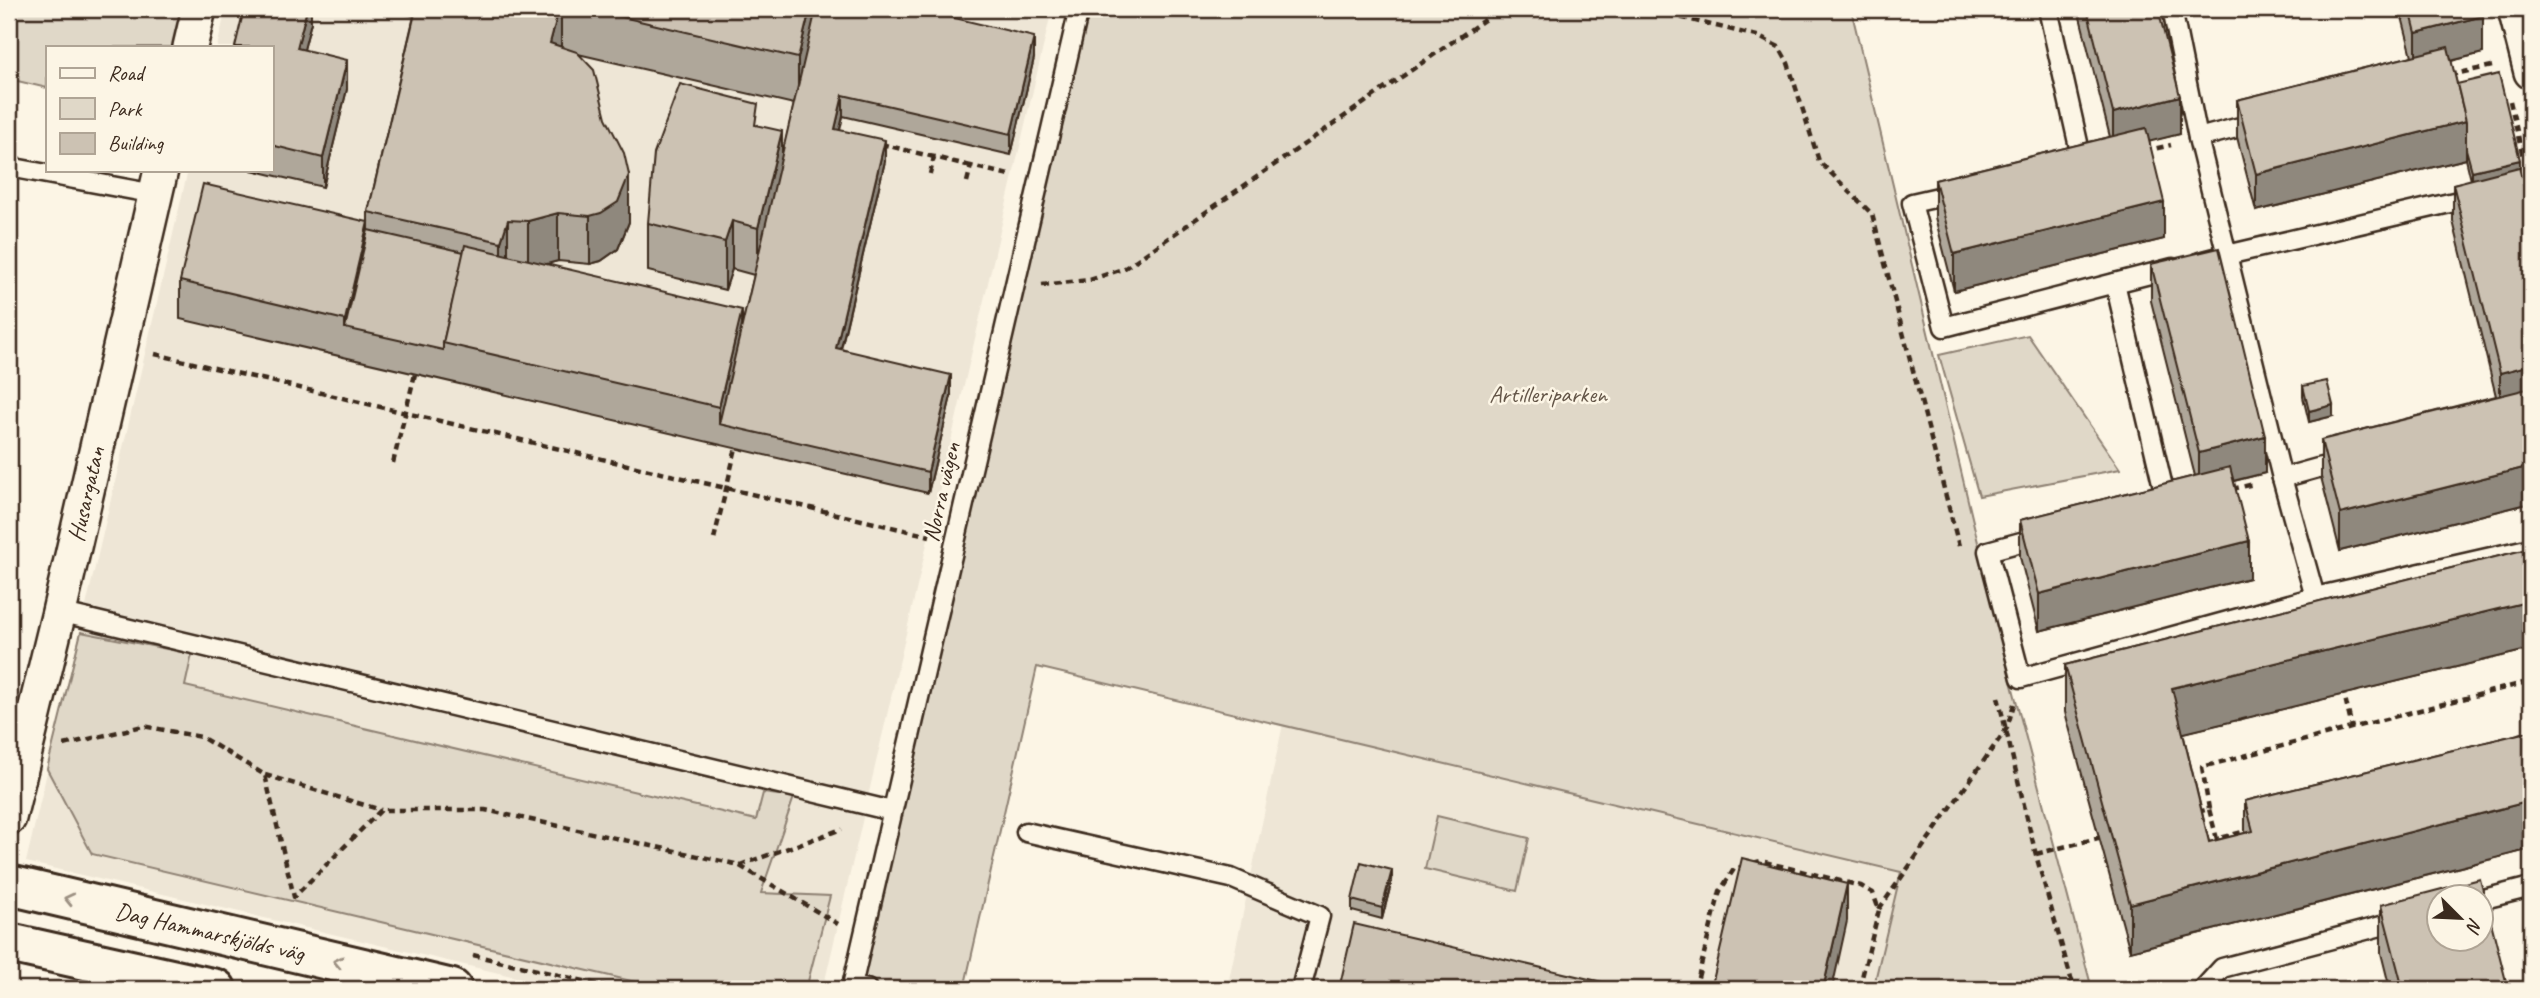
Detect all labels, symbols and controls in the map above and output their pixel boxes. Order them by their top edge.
legend [46,46,273,172]
text: Road [108,60,147,86]
text: Park [108,96,143,122]
text: Building [108,130,165,156]
park label: Artilleriparken [1489,379,1608,409]
street label: Norra vägen [915,439,967,545]
street label: Husargatan [61,443,112,544]
north arrow [2424,883,2494,953]
one-way arrow [63,893,75,907]
street label: Dag Hammarskjölds väg [113,896,309,969]
text: N [2460,914,2488,938]
one-way arrow [332,956,344,970]

